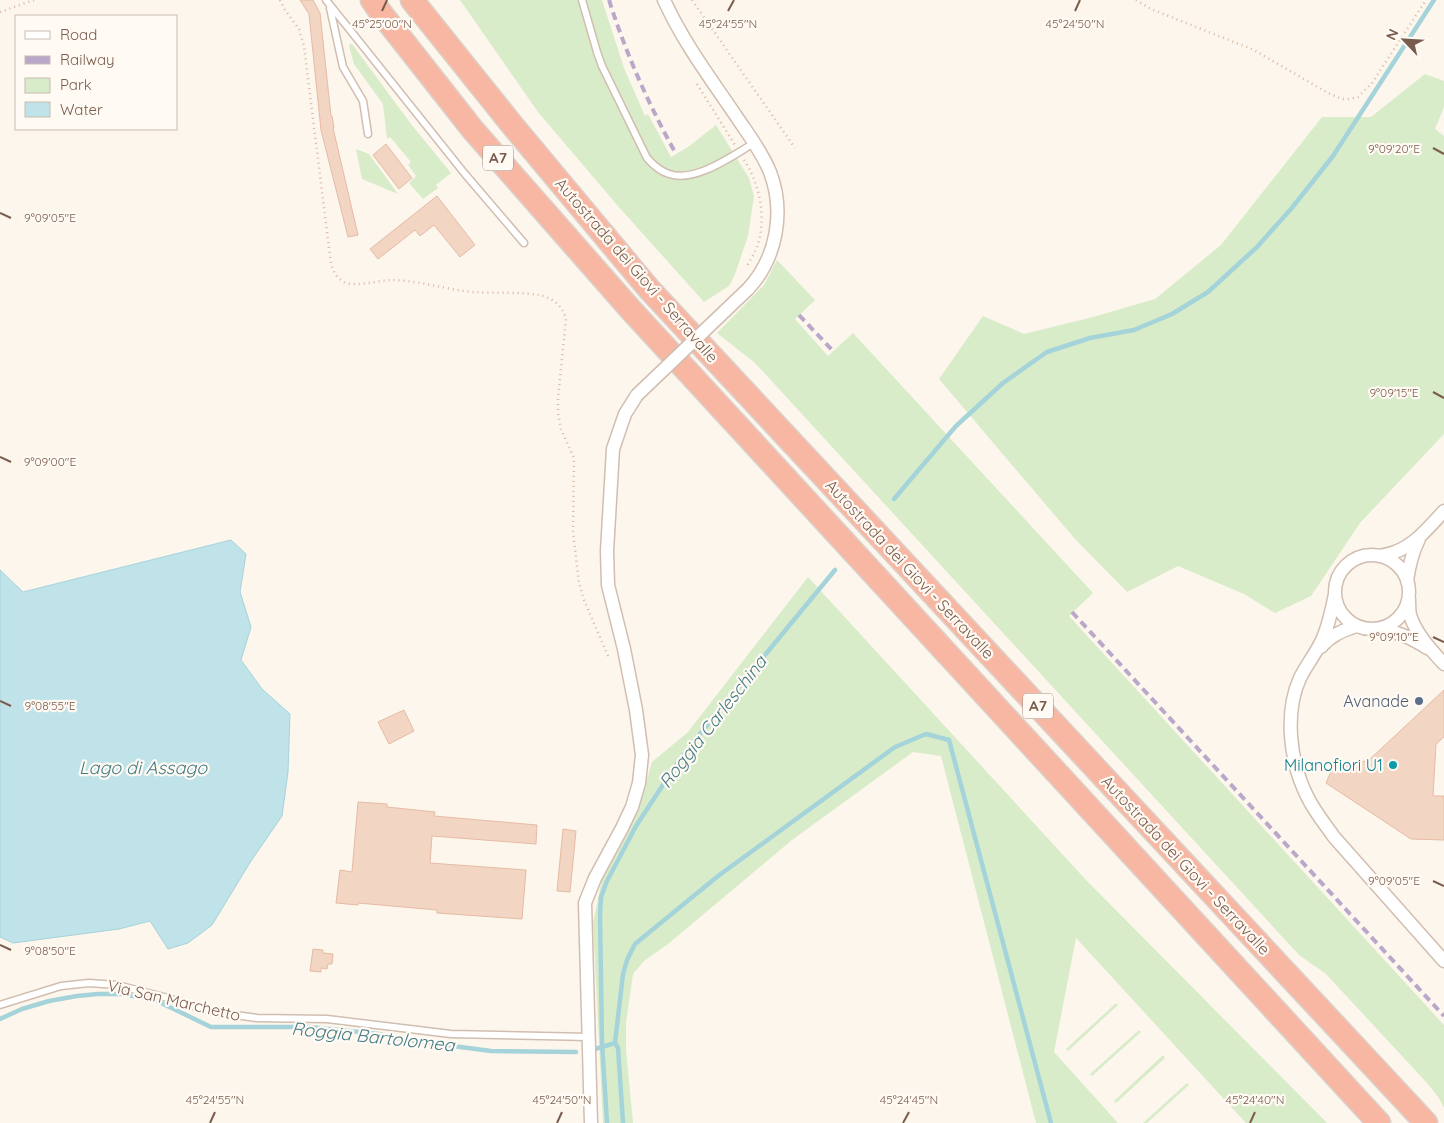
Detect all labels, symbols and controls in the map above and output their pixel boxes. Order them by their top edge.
legend [15,15,178,130]
north arrow [1379,15,1429,65]
text: 45°25'00"N [352,16,412,31]
text: 45°24'55"N [699,16,757,31]
text: 45°24'50"N [1045,16,1105,31]
text: Road [60,25,97,44]
text: N [1382,26,1403,43]
text: Railway [60,50,115,69]
text: Park [60,75,92,94]
text: Water [60,100,103,119]
text: 9°09'20"E [1368,141,1420,156]
road number: A7 [483,146,513,170]
street label: Autostrada dei Giovi - Serravalle [551,174,723,366]
text: 9°09'05"E [24,210,76,225]
text: 9°09'15"E [1369,385,1419,400]
text: 9°09'00"E [24,454,76,469]
street label: Autostrada dei Giovi - Serravalle [821,475,999,663]
text: 9°09'10"E [1369,629,1419,644]
water label: Roggia Carleschina [654,650,772,793]
place label: Avanade [1343,691,1409,711]
road number: A7 [1023,694,1053,718]
marker: Avanade [1413,695,1425,707]
text: 9°08'55"E [24,698,76,713]
place label: Milanofiori U1 [1284,755,1383,775]
water label: Lago di Assago [79,756,208,779]
marker: Milanofiori U1 [1387,759,1399,771]
street label: Autostrada dei Giovi - Serravalle [1097,771,1275,959]
text: 9°09'05"E [1368,873,1420,888]
text: 9°08'50"E [24,943,76,958]
street label: Via San Marchetto [105,975,243,1025]
water label: Roggia Bartolomea [290,1017,457,1057]
text: 45°24'55"N [186,1092,244,1107]
text: 45°24'50"N [532,1092,592,1107]
text: 45°24'45"N [880,1092,938,1107]
text: 45°24'40"N [1226,1092,1284,1107]

